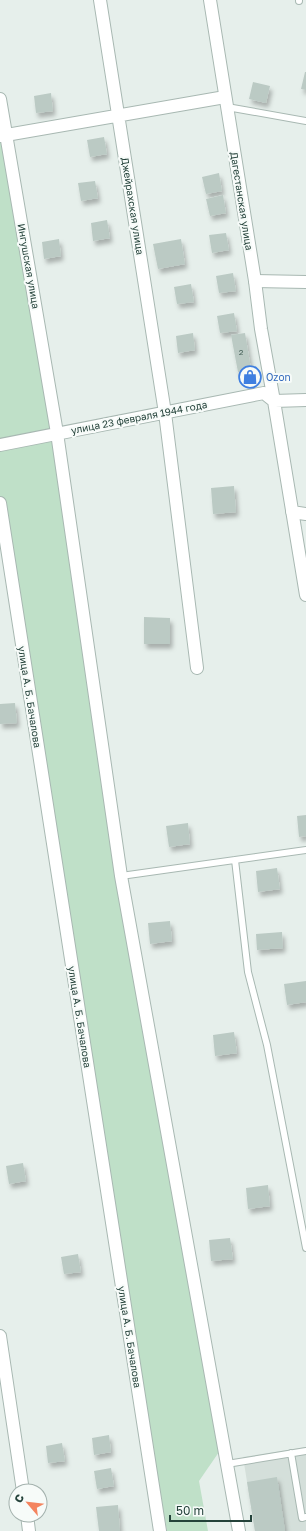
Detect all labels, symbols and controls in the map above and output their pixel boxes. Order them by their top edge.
street label: Дагестанская улица [228,151,256,251]
street label: Джейрахская улица [119,156,147,256]
street label: Ингушская улица [16,222,42,310]
house number: 2 [239,347,244,357]
shop icon: Ozon [237,364,263,390]
place label: Ozon [266,371,291,383]
street label: улица 23 февраля 1944 года [70,398,208,436]
street label: улица А. Б. Бачалова [16,645,44,749]
street label: улица А. Б. Бачалова [66,965,94,1069]
street label: улица А. Б. Бачалова [116,1285,144,1389]
north arrow [8,1483,48,1523]
text: С [11,1491,26,1505]
scale bar [170,1497,251,1523]
text: 50 m [176,1503,204,1518]

